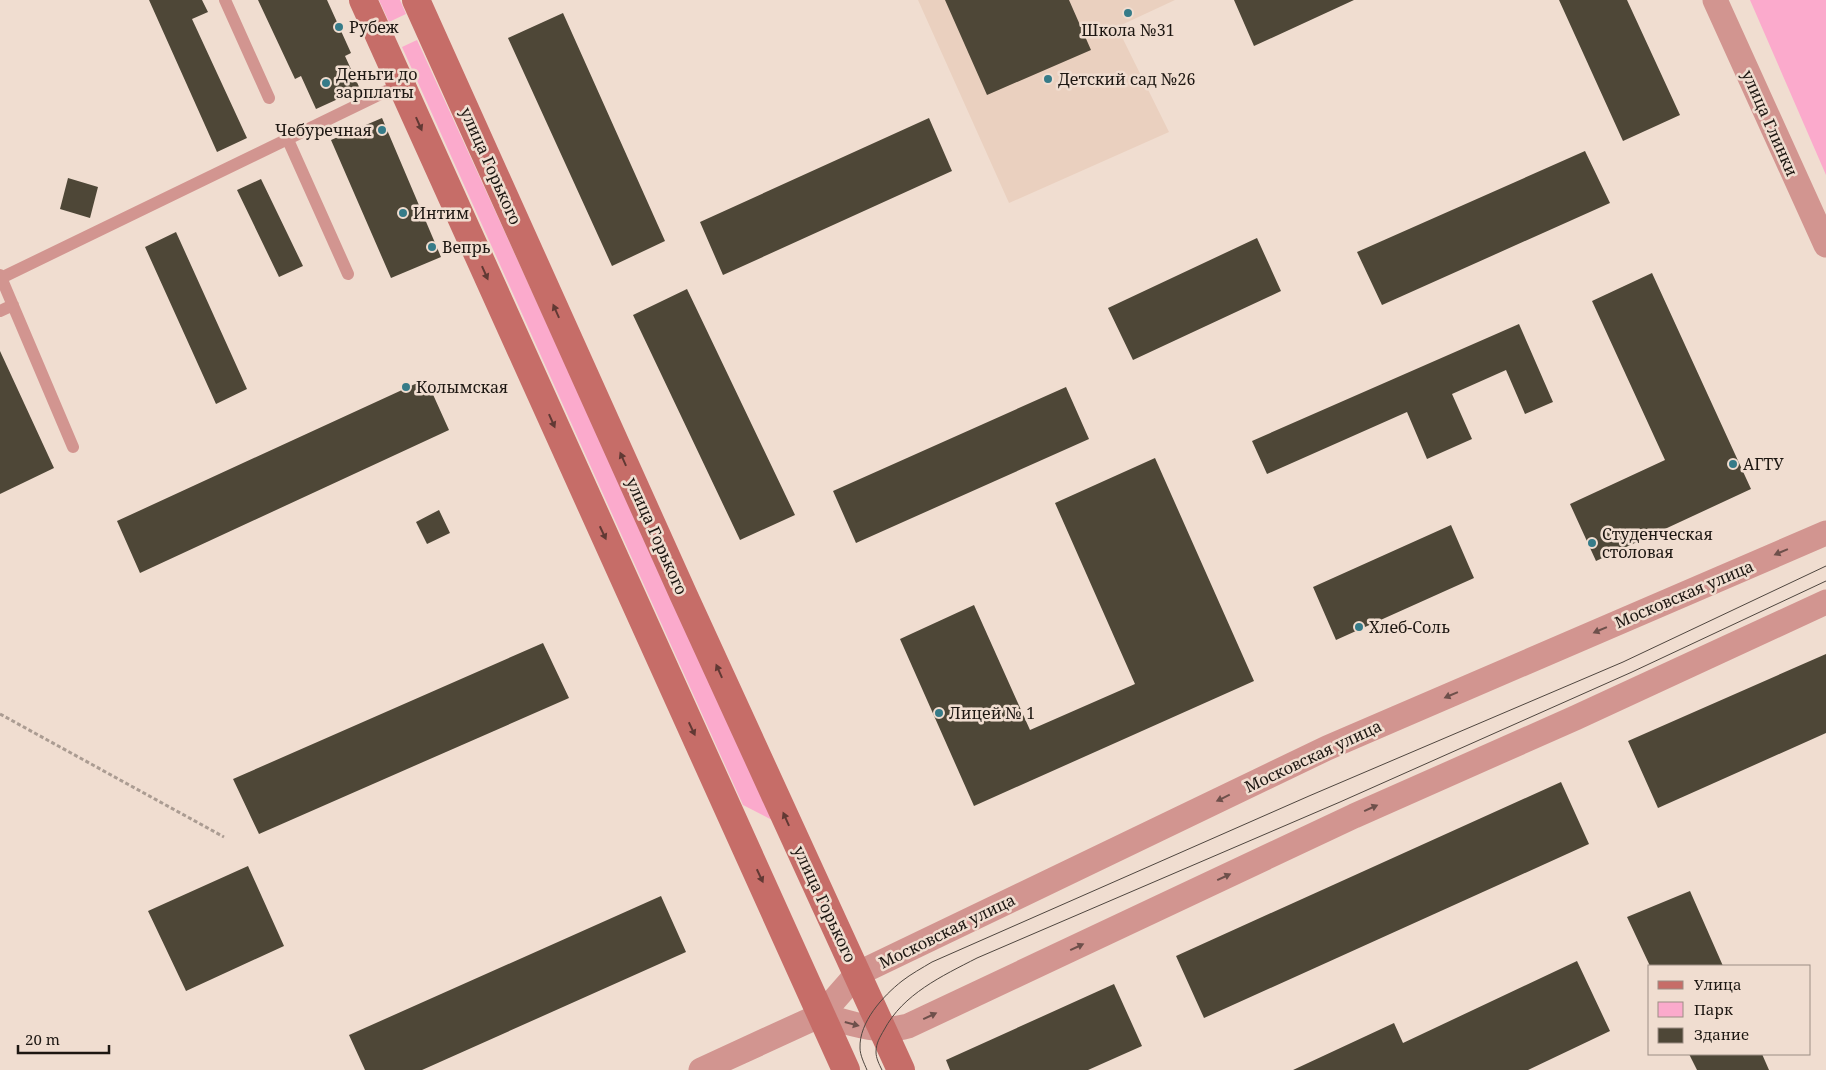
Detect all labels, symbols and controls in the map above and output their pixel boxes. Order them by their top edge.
marker: Школа №31 [1122,7,1134,19]
place label: Рубеж [349,16,399,38]
place label: Школа №31 [1081,19,1175,41]
marker: Рубеж [333,21,345,33]
place label: Деньги до зарплаты [336,63,417,103]
street label: улица Глинки [1737,66,1803,180]
place label: Детский сад №26 [1058,68,1195,90]
marker: Детский сад №26 [1042,73,1054,85]
marker: Деньги до зарплаты [320,77,332,89]
street label: улица Горького [455,104,527,228]
one-way arrow [415,117,423,131]
place label: Чебуречная [275,119,372,141]
marker: Чебуречная [376,124,388,136]
place label: Интим [413,202,469,224]
marker: Интим [397,207,409,219]
place label: Вепрь [442,236,491,258]
marker: Вепрь [426,241,438,253]
one-way arrow [482,266,490,280]
one-way arrow [552,304,560,318]
place label: Колымская [416,376,508,398]
marker: Колымская [400,381,412,393]
one-way arrow [548,414,556,428]
one-way arrow [618,452,626,466]
place label: АГТУ [1743,453,1784,475]
marker: АГТУ [1727,458,1739,470]
street label: улица Горького [621,474,693,598]
place label: Студенческая столовая [1602,523,1713,563]
one-way arrow [599,526,607,540]
marker: Студенческая столовая [1586,537,1598,549]
one-way arrow [1774,549,1788,557]
street label: Московская улица [1611,555,1757,633]
place label: Хлеб-Соль [1369,616,1450,638]
marker: Хлеб-Соль [1353,621,1365,633]
one-way arrow [1593,627,1607,635]
one-way arrow [714,664,722,678]
one-way arrow [1444,691,1458,699]
place label: Лицей № 1 [949,702,1035,724]
marker: Лицей № 1 [933,707,945,719]
street label: Московская улица [1241,715,1385,797]
one-way arrow [689,722,697,736]
one-way arrow [1216,794,1230,802]
one-way arrow [1364,804,1378,812]
one-way arrow [782,812,790,826]
street label: улица Горького [788,842,862,966]
one-way arrow [756,869,764,883]
one-way arrow [1217,873,1231,881]
street label: Московская улица [875,888,1019,974]
one-way arrow [1070,942,1084,950]
legend [1648,965,1811,1055]
text: Улица [1694,974,1742,994]
text: Парк [1694,999,1733,1019]
one-way arrow [923,1012,937,1020]
one-way arrow [845,1020,860,1028]
scale bar [18,1022,109,1054]
text: Здание [1694,1024,1749,1044]
text: 20 m [25,1029,60,1049]

